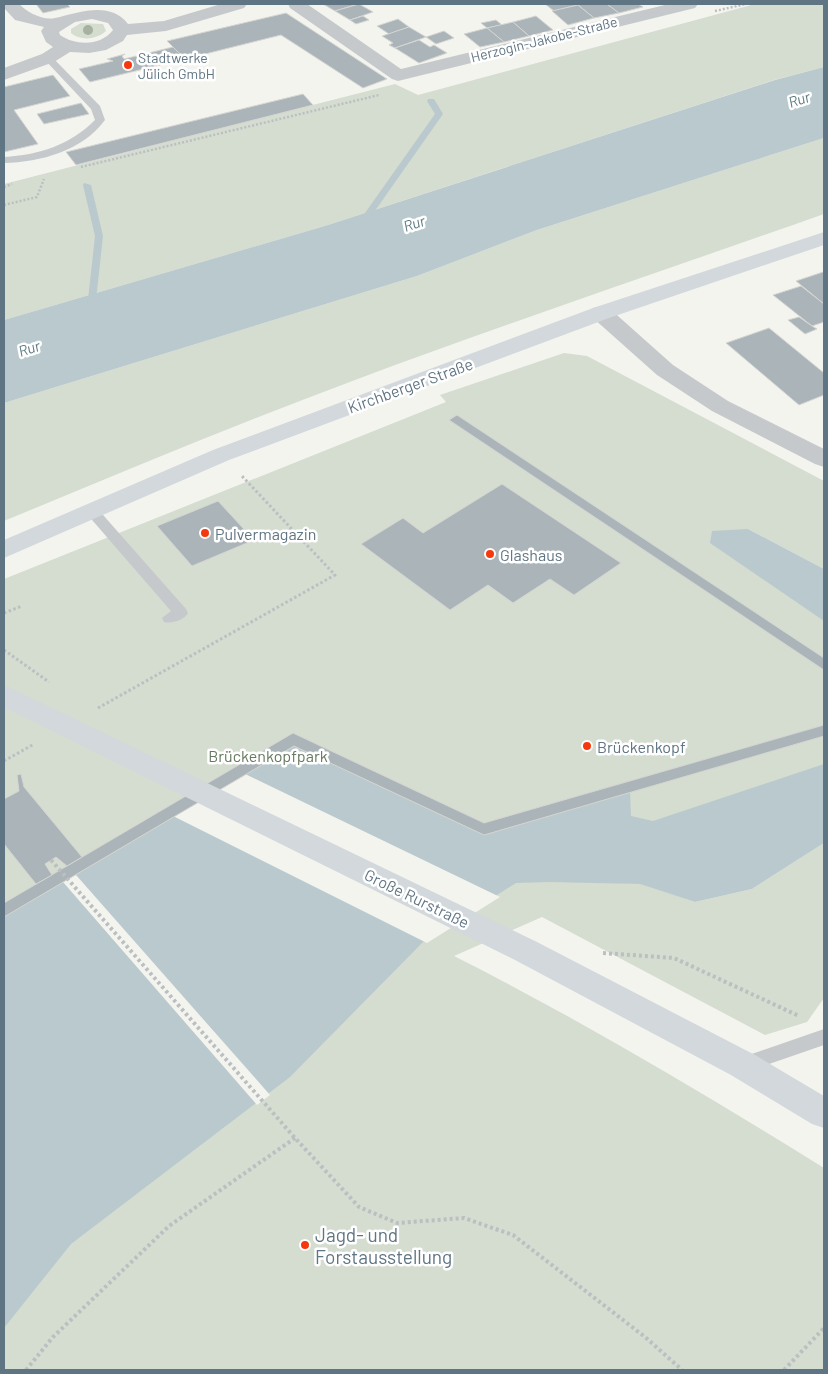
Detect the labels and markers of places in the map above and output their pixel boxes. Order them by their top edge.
place label: Stadtwerke Jülich GmbH [138,49,215,82]
marker: Stadtwerke Jülich GmbH [122,59,134,71]
place label: Pulvermagazin [215,524,316,543]
marker: Pulvermagazin [199,527,211,539]
place label: Glashaus [500,545,562,564]
marker: Glashaus [484,548,496,560]
place label: Brückenkopf [597,737,686,756]
marker: Brückenkopf [581,740,593,752]
place label: Jagd- und Forstausstellung [315,1223,452,1268]
marker: Jagd- und Forstausstellung [299,1239,311,1251]

